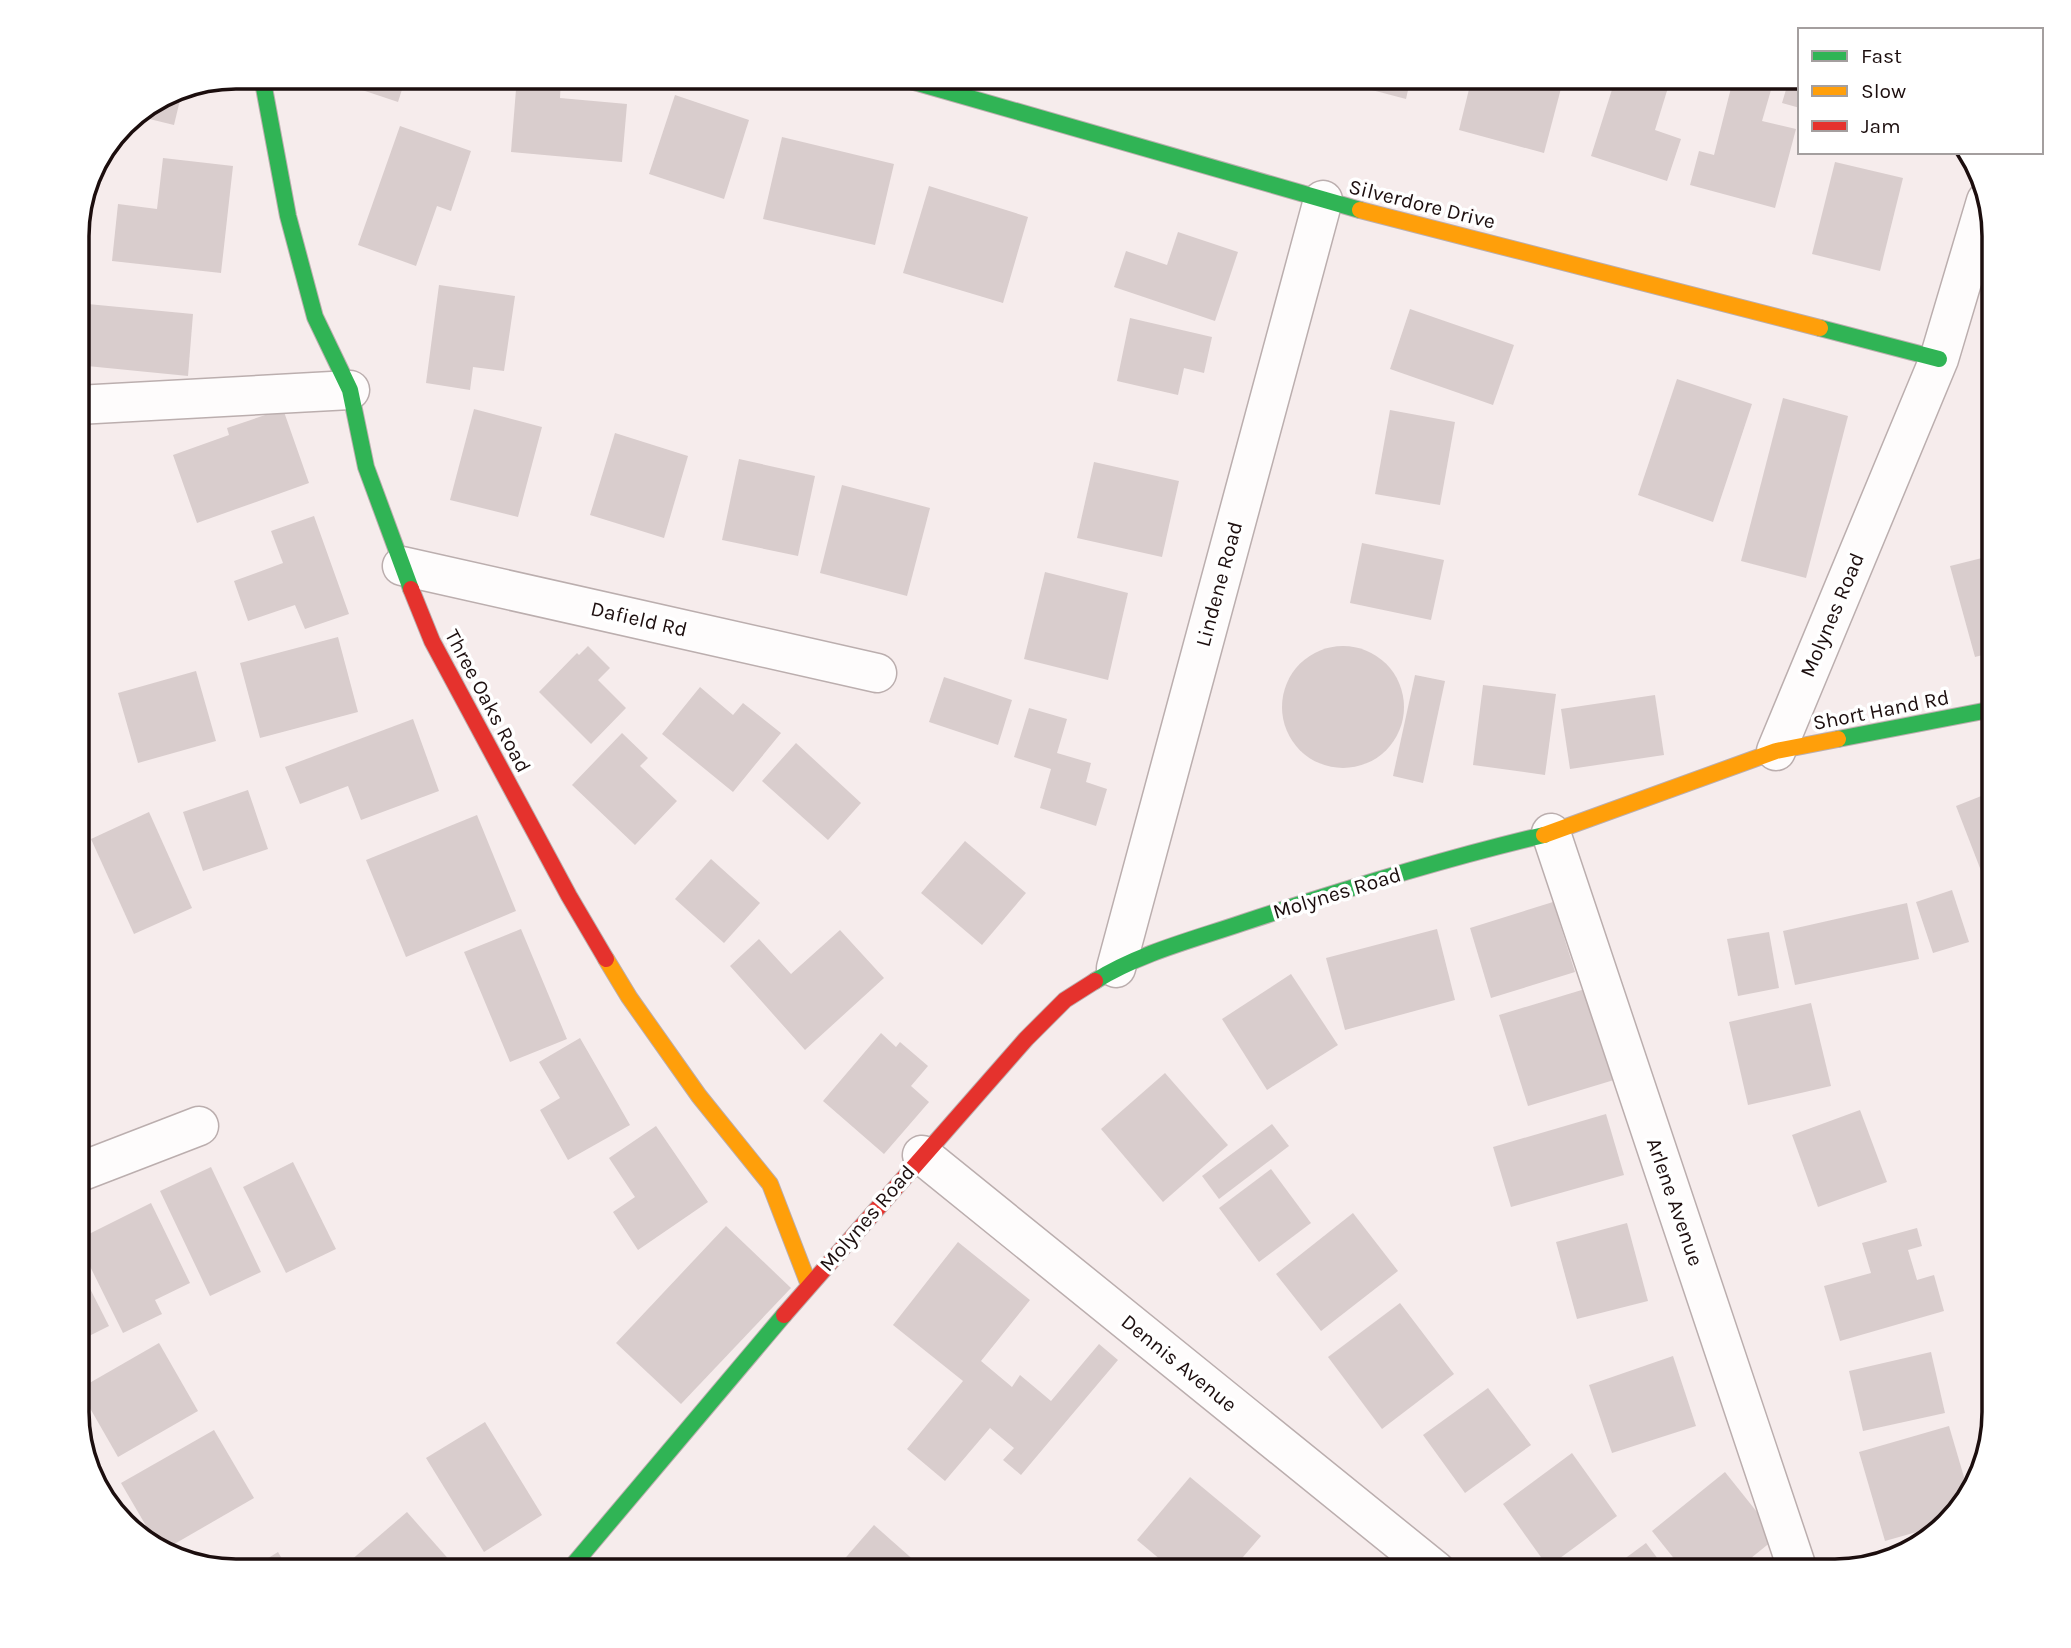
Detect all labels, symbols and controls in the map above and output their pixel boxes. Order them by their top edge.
legend [1798,28,2043,154]
text: Fast [1861,44,1902,68]
text: Slow [1861,79,1906,103]
text: Jam [1861,114,1901,138]
street label: Silverdore Drive [1346,174,1498,234]
street label: Lindene Road [1191,519,1247,649]
street label: Molynes Road [1795,549,1869,681]
street label: Dafield Rd [588,596,690,642]
street label: Three Oaks Road [440,625,536,777]
street label: Short Hand Rd [1811,685,1951,735]
street label: Molynes Road [1270,862,1404,924]
street label: Arlene Avenue [1642,1135,1708,1269]
street label: Molynes Road [814,1160,920,1276]
street label: Dennis Avenue [1117,1309,1241,1417]

